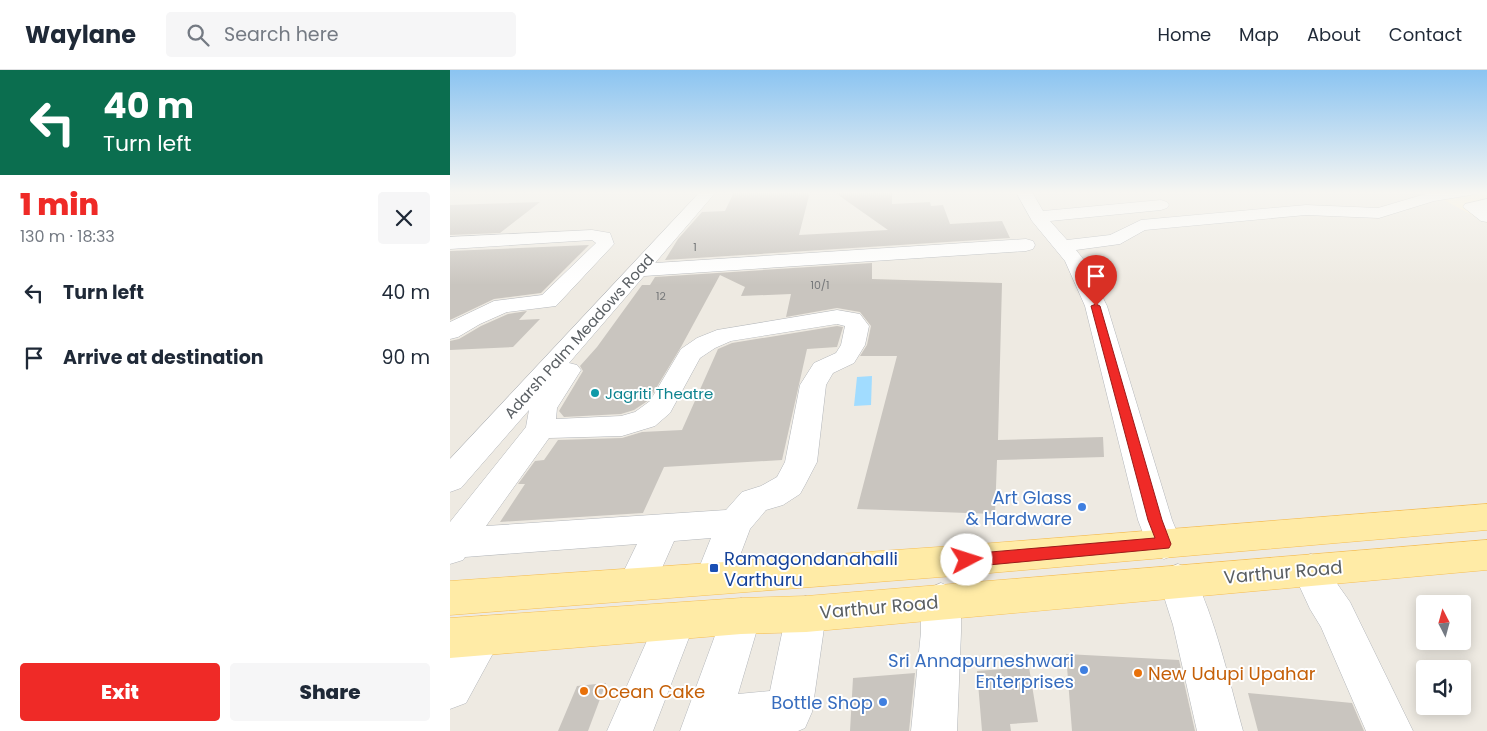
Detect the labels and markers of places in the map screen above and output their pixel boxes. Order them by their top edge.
pin [1075,255,1117,306]
place label: Jagriti Theatre [605,383,713,404]
marker: Jagriti Theatre [589,387,601,399]
place label: Art Glass & Hardware [966,485,1072,531]
marker: Art Glass & Hardware [1076,501,1088,513]
place label: Ramagondanahalli Varthuru [724,546,898,592]
marker: Ramagondanahalli Varthuru [708,562,720,574]
place label: Sri Annapurneshwari Enterprises [888,648,1074,694]
place label: New Udupi Upahar [1148,661,1316,686]
marker: Sri Annapurneshwari Enterprises [1078,664,1090,676]
marker: New Udupi Upahar [1132,667,1144,679]
place label: Ocean Cake [594,679,705,704]
marker: Ocean Cake [578,685,590,697]
place label: Bottle Shop [771,690,873,715]
marker: Bottle Shop [877,696,889,708]

